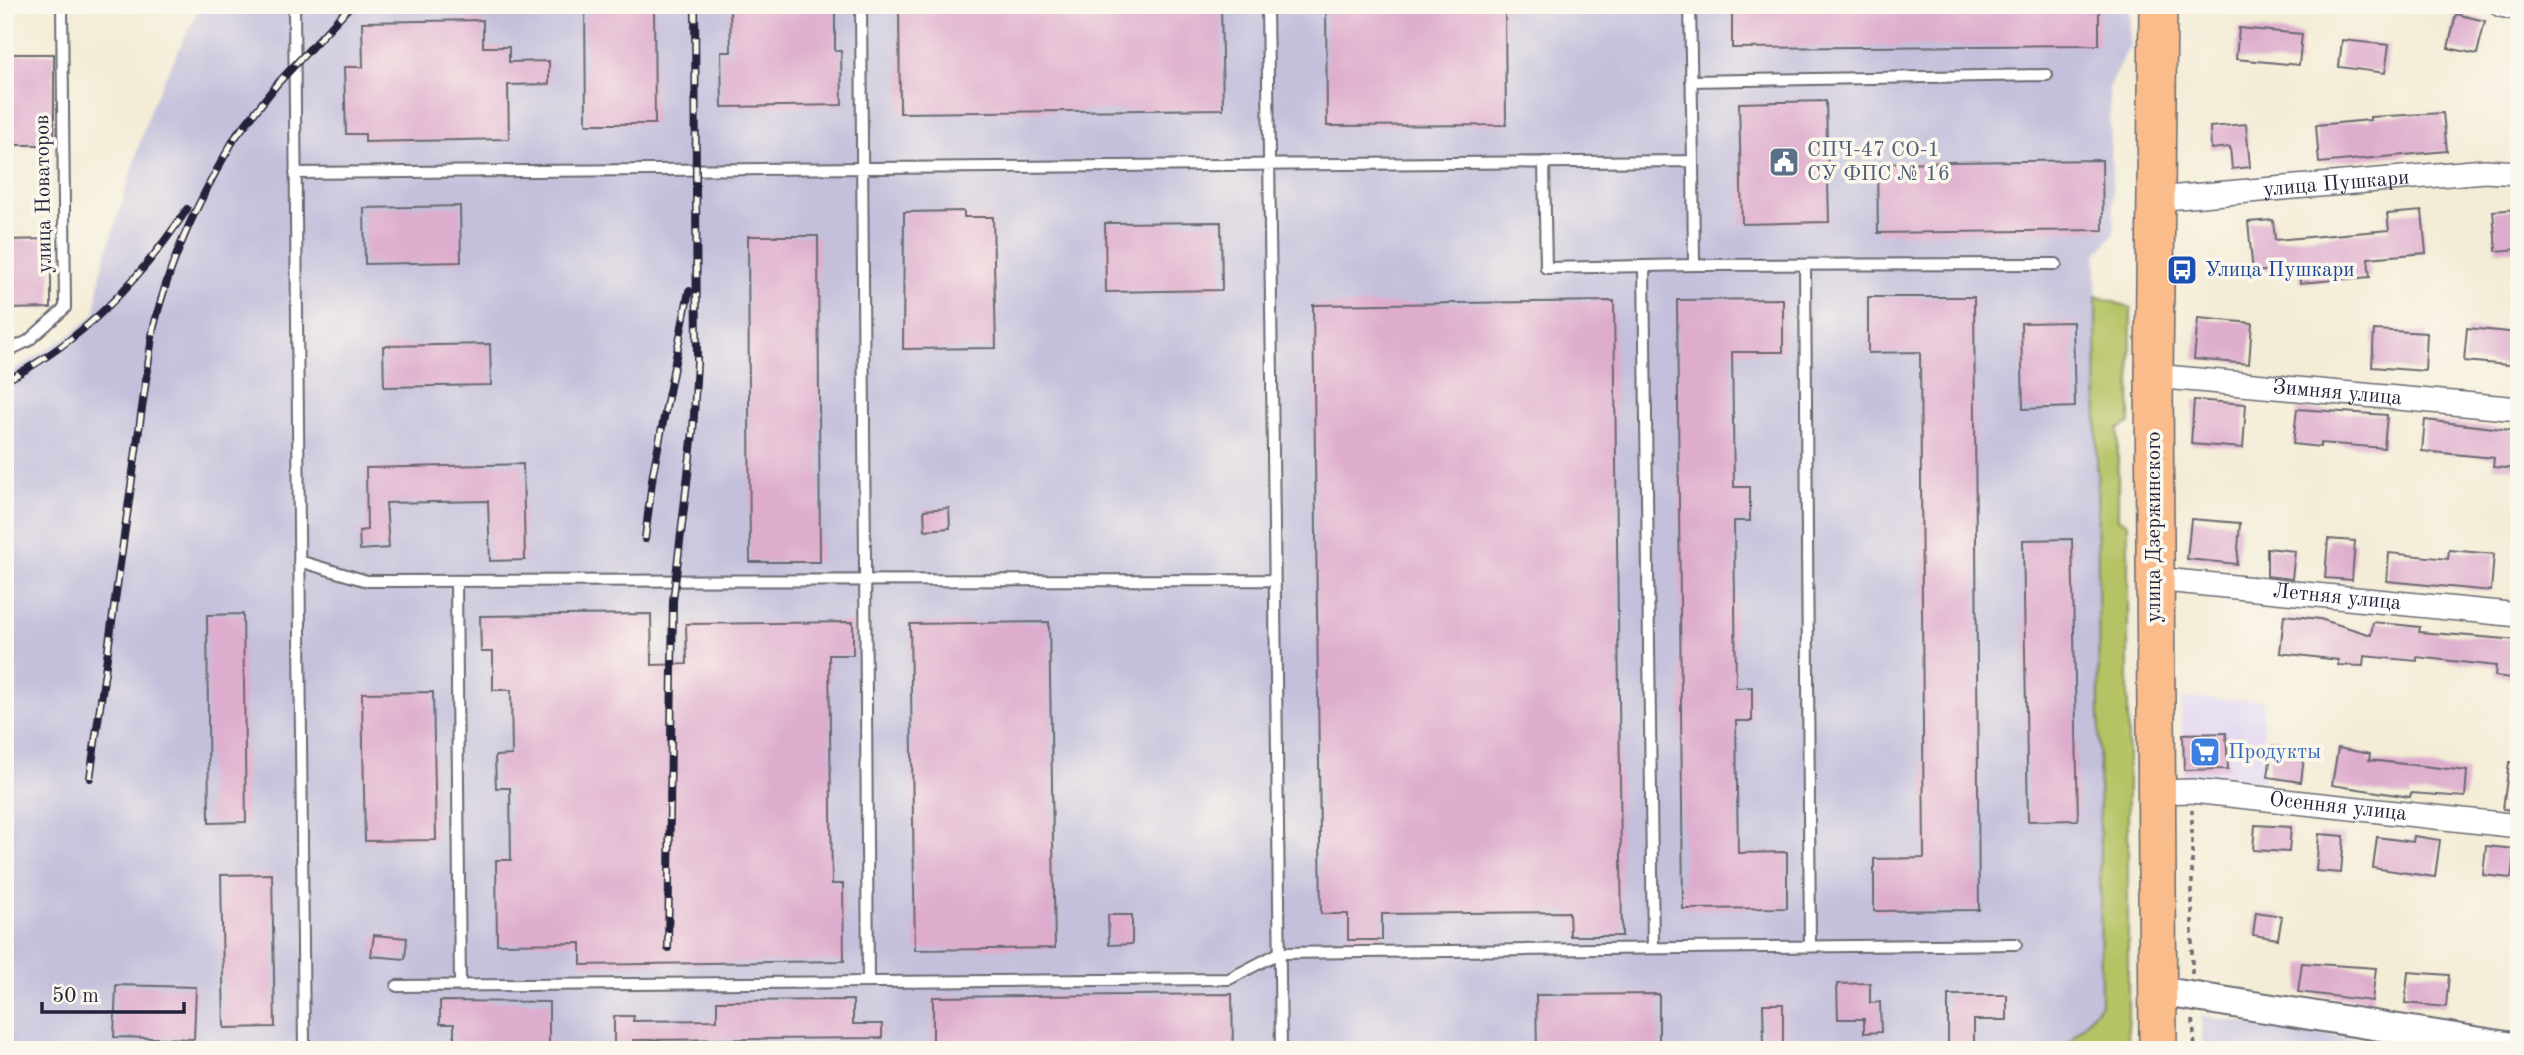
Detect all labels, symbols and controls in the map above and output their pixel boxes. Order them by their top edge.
street label: улица Новаторов [32,114,56,274]
place label: СПЧ-47 СО-1 СУ ФПС № 16 [1807,140,1950,185]
public building icon: СПЧ-47 СО-1 СУ ФПС № 16 [1767,145,1801,179]
street label: улица Пушкари [2262,167,2410,200]
bus stop icon: Улица Пушкари [2165,253,2199,287]
place label: Улица Пушкари [2205,260,2355,281]
street label: Зимняя улица [2272,376,2403,409]
street label: улица Дзержинского [2144,431,2165,623]
street label: Летняя улица [2272,580,2402,614]
supermarket icon: Продукты [2188,735,2222,769]
place label: Продукты [2228,742,2321,763]
street label: Осенняя улица [2268,789,2408,824]
scale bar [42,971,184,1015]
text: 50 m [52,986,99,1007]

